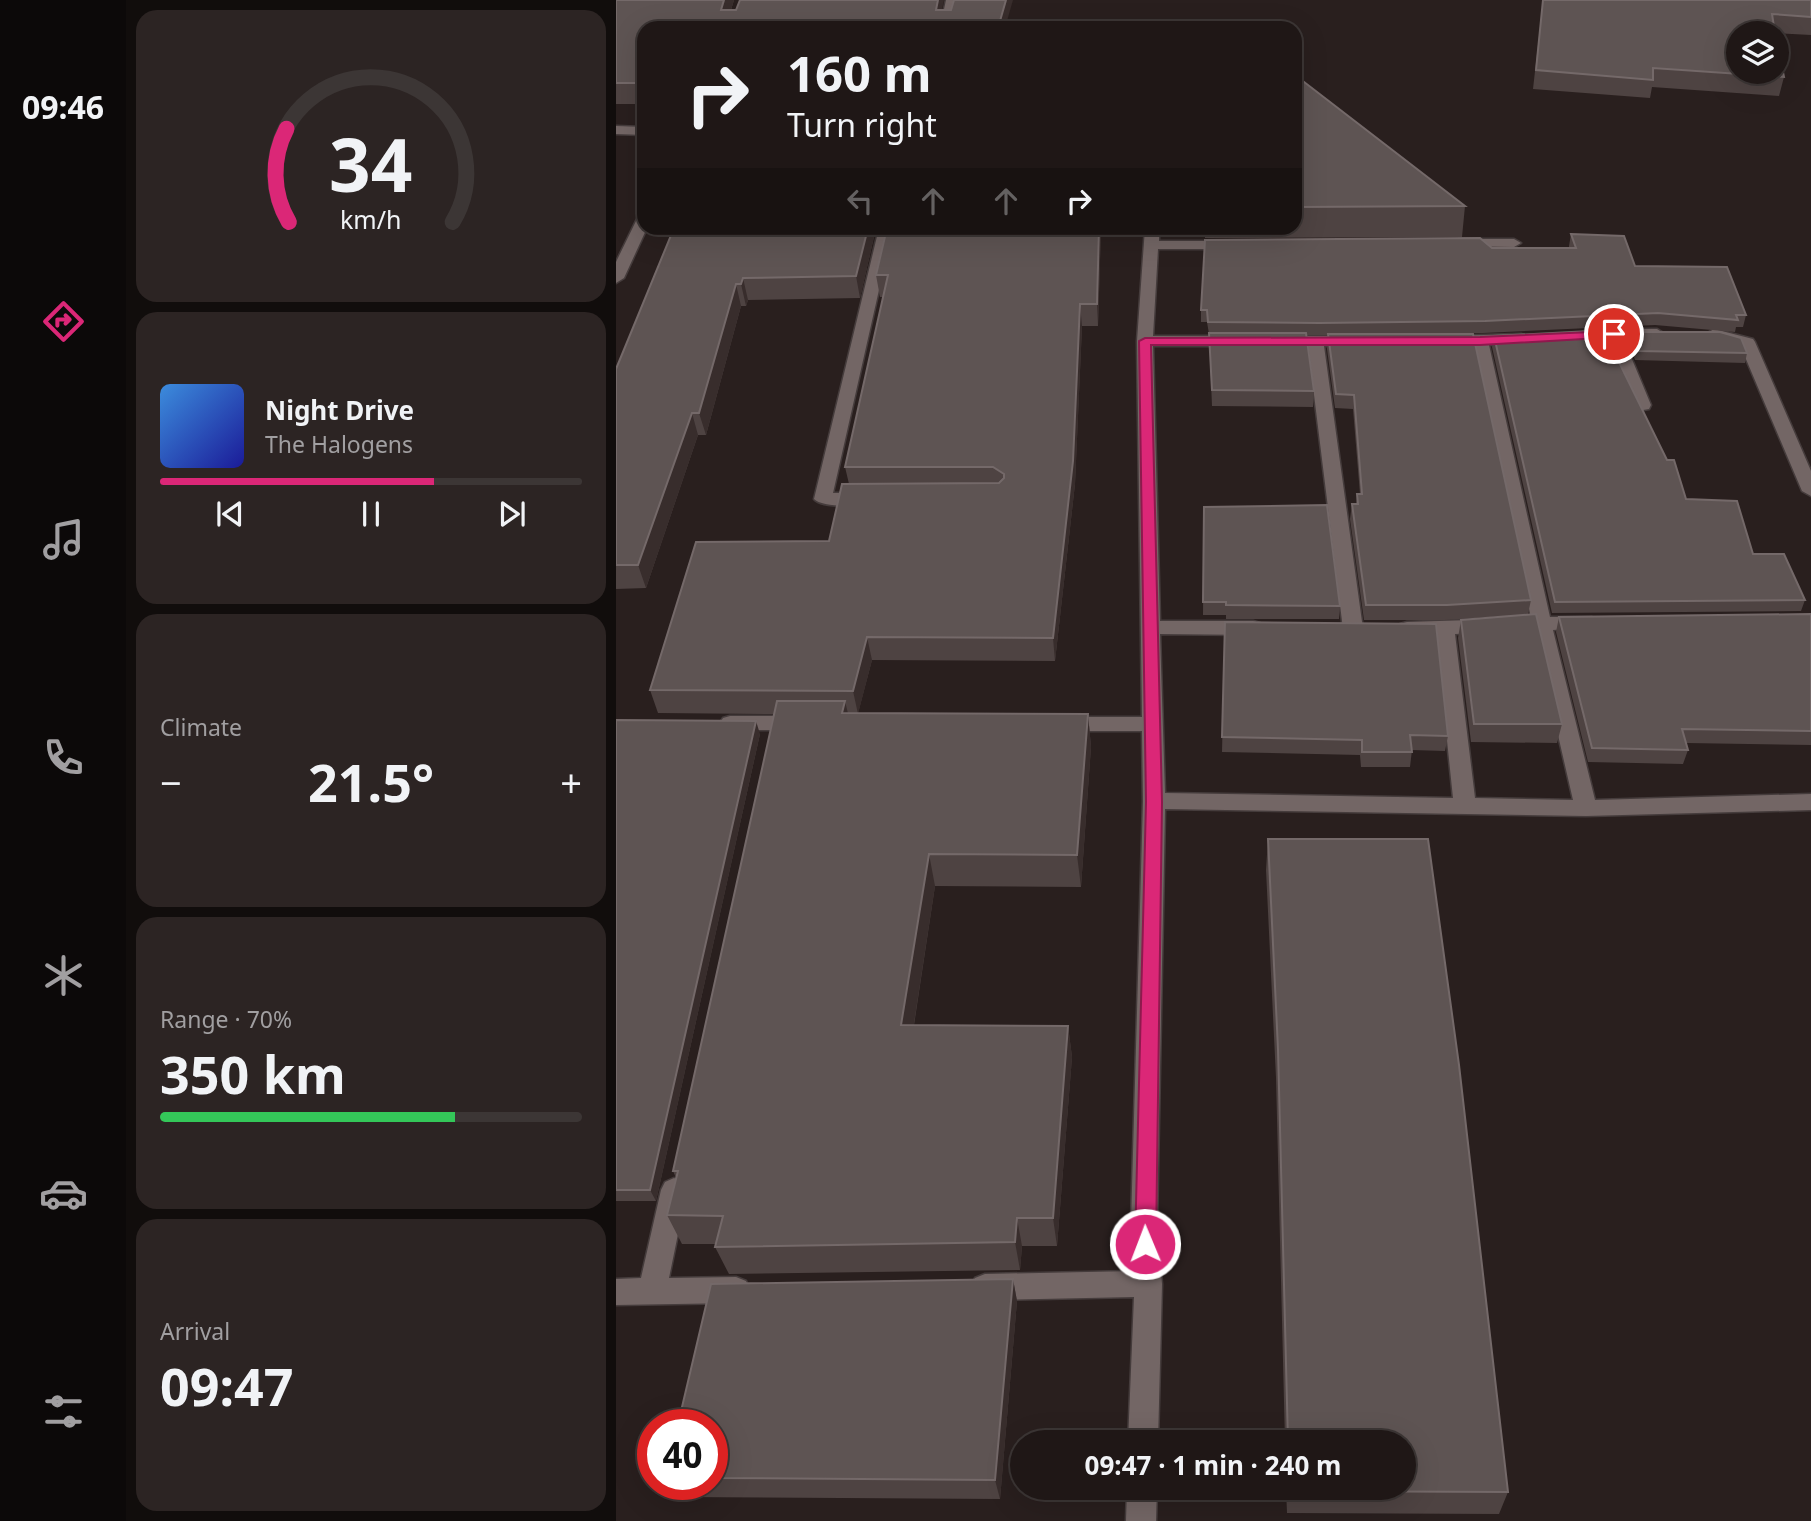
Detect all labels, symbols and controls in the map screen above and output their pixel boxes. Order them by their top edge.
map controls [1726,21,1789,84]
button: layers [1726,21,1789,84]
text: 160 m [787,40,932,106]
icon: right [672,49,763,140]
text: 09:46 [22,85,104,128]
text: Turn right [787,103,937,146]
text: 34 [329,114,413,213]
icon: left [841,182,879,220]
icon: ahead [914,182,952,220]
icon: ahead [987,182,1025,220]
icon: right [1060,182,1098,220]
text: km/h [340,202,402,236]
icon: directions [39,297,88,346]
pin [1584,304,1644,364]
icon: arrive [1595,315,1633,353]
text: Night Drive [265,392,414,428]
text: The Halogens [265,428,413,460]
icon: previous [211,495,249,533]
icon: pause [352,495,390,533]
icon: next [493,495,531,533]
icon: music [39,515,88,564]
text: Climate [160,711,242,743]
icon: phone [39,733,88,782]
text: 21.5° [308,746,434,817]
text: − [160,756,182,808]
text: + [560,756,582,808]
icon: climate [39,951,88,1000]
text: Range · 70% [160,1003,292,1035]
text: 350 km [160,1038,346,1109]
icon: car [39,1169,88,1218]
position arrow [1108,1207,1182,1281]
text: Arrival [160,1315,230,1347]
text: 09:47 [160,1350,294,1421]
icon: filters [39,1387,88,1436]
speed limit sign: 40 [637,1409,728,1500]
text: 09:47 · 1 min · 240 m [1085,1447,1341,1483]

